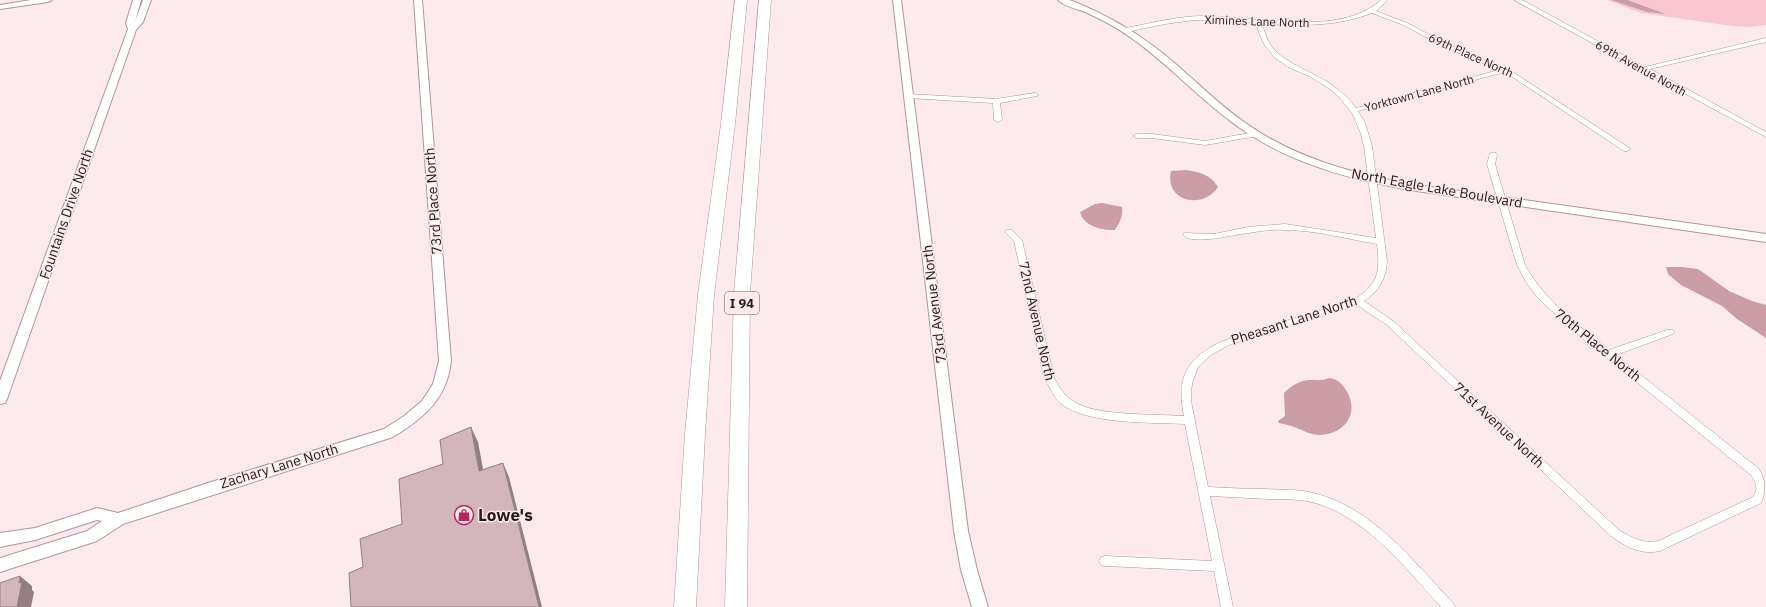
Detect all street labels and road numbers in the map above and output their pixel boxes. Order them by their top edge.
street label: Ximines Lane North [1204,12,1310,30]
street label: 69th Place North [1426,30,1516,80]
street label: 69th Avenue North [1593,37,1689,99]
street label: Yorktown Lane North [1363,71,1475,115]
street label: Fountains Drive North [35,146,97,282]
street label: 73rd Place North [420,147,446,255]
street label: North Eagle Lake Boulevard [1350,164,1524,212]
street label: 73rd Avenue North [918,244,950,364]
street label: 72nd Avenue North [1015,260,1059,382]
street label: Pheasant Lane North [1229,291,1359,349]
road number: I 94 [725,292,759,314]
street label: 70th Place North [1551,304,1645,386]
street label: 71st Avenue North [1450,378,1548,472]
street label: Zachary Lane North [218,439,340,493]

